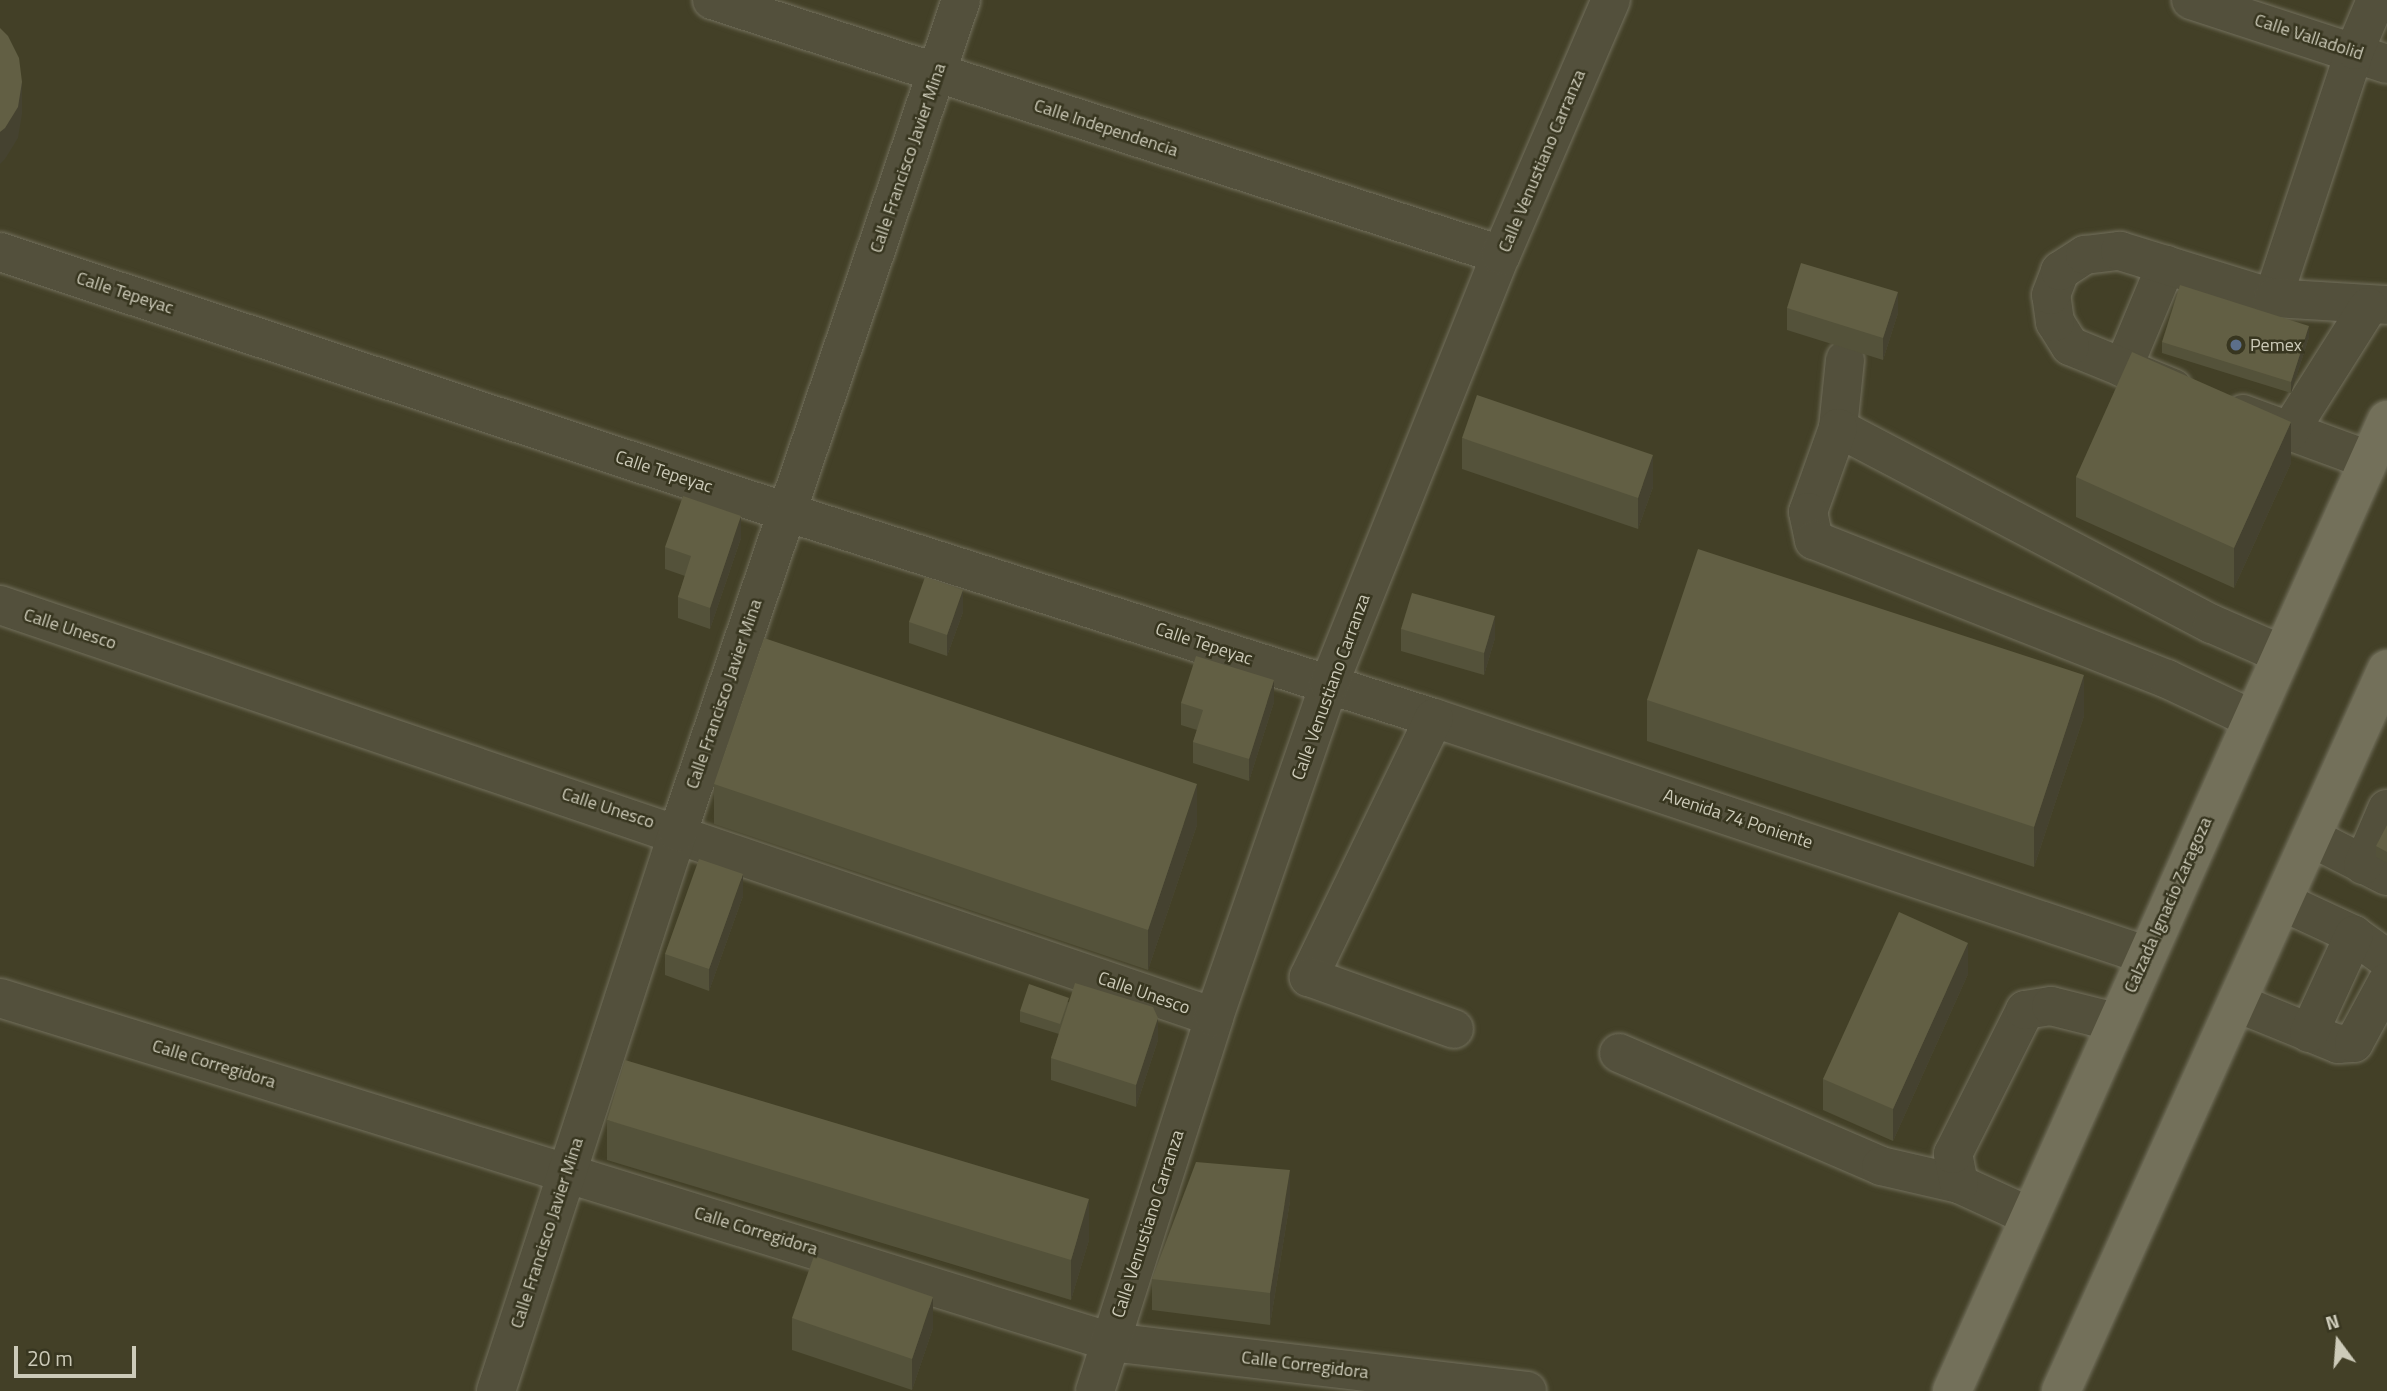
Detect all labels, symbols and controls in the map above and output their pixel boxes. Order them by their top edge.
street label: Calle Valladolid [2252,9,2366,65]
street label: Calle Francisco Javier Mina [865,60,951,256]
street label: Calle Venustiano Carranza [1494,66,1590,256]
street label: Calle Independencia [1031,95,1181,161]
street label: Calle Tepeyac [74,267,176,319]
place label: Pemex [2250,334,2302,356]
marker: Pemex [2228,337,2244,353]
street label: Calle Tepeyac [613,446,715,498]
street label: Calle Venustiano Carranza [1287,591,1375,783]
street label: Calle Francisco Javier Mina [681,596,767,792]
street label: Calle Unesco [21,604,119,654]
street label: Calle Tepeyac [1153,618,1255,670]
street label: Calle Unesco [559,783,657,833]
street label: Avenida 74 Poniente [1660,785,1816,853]
street label: Calzada Ignacio Zaragoza [2120,814,2216,996]
street label: Calle Unesco [1095,967,1193,1019]
street label: Calle Corregidora [150,1035,278,1093]
street label: Calle Venustiano Carranza [1107,1127,1189,1321]
street label: Calle Francisco Javier Mina [506,1135,588,1331]
street label: Calle Corregidora [692,1202,820,1260]
text: N [2322,1306,2342,1337]
north arrow [2303,1307,2373,1377]
scale bar [18,1332,140,1376]
text: 20 m [27,1342,73,1374]
street label: Calle Corregidora [1240,1346,1370,1384]

